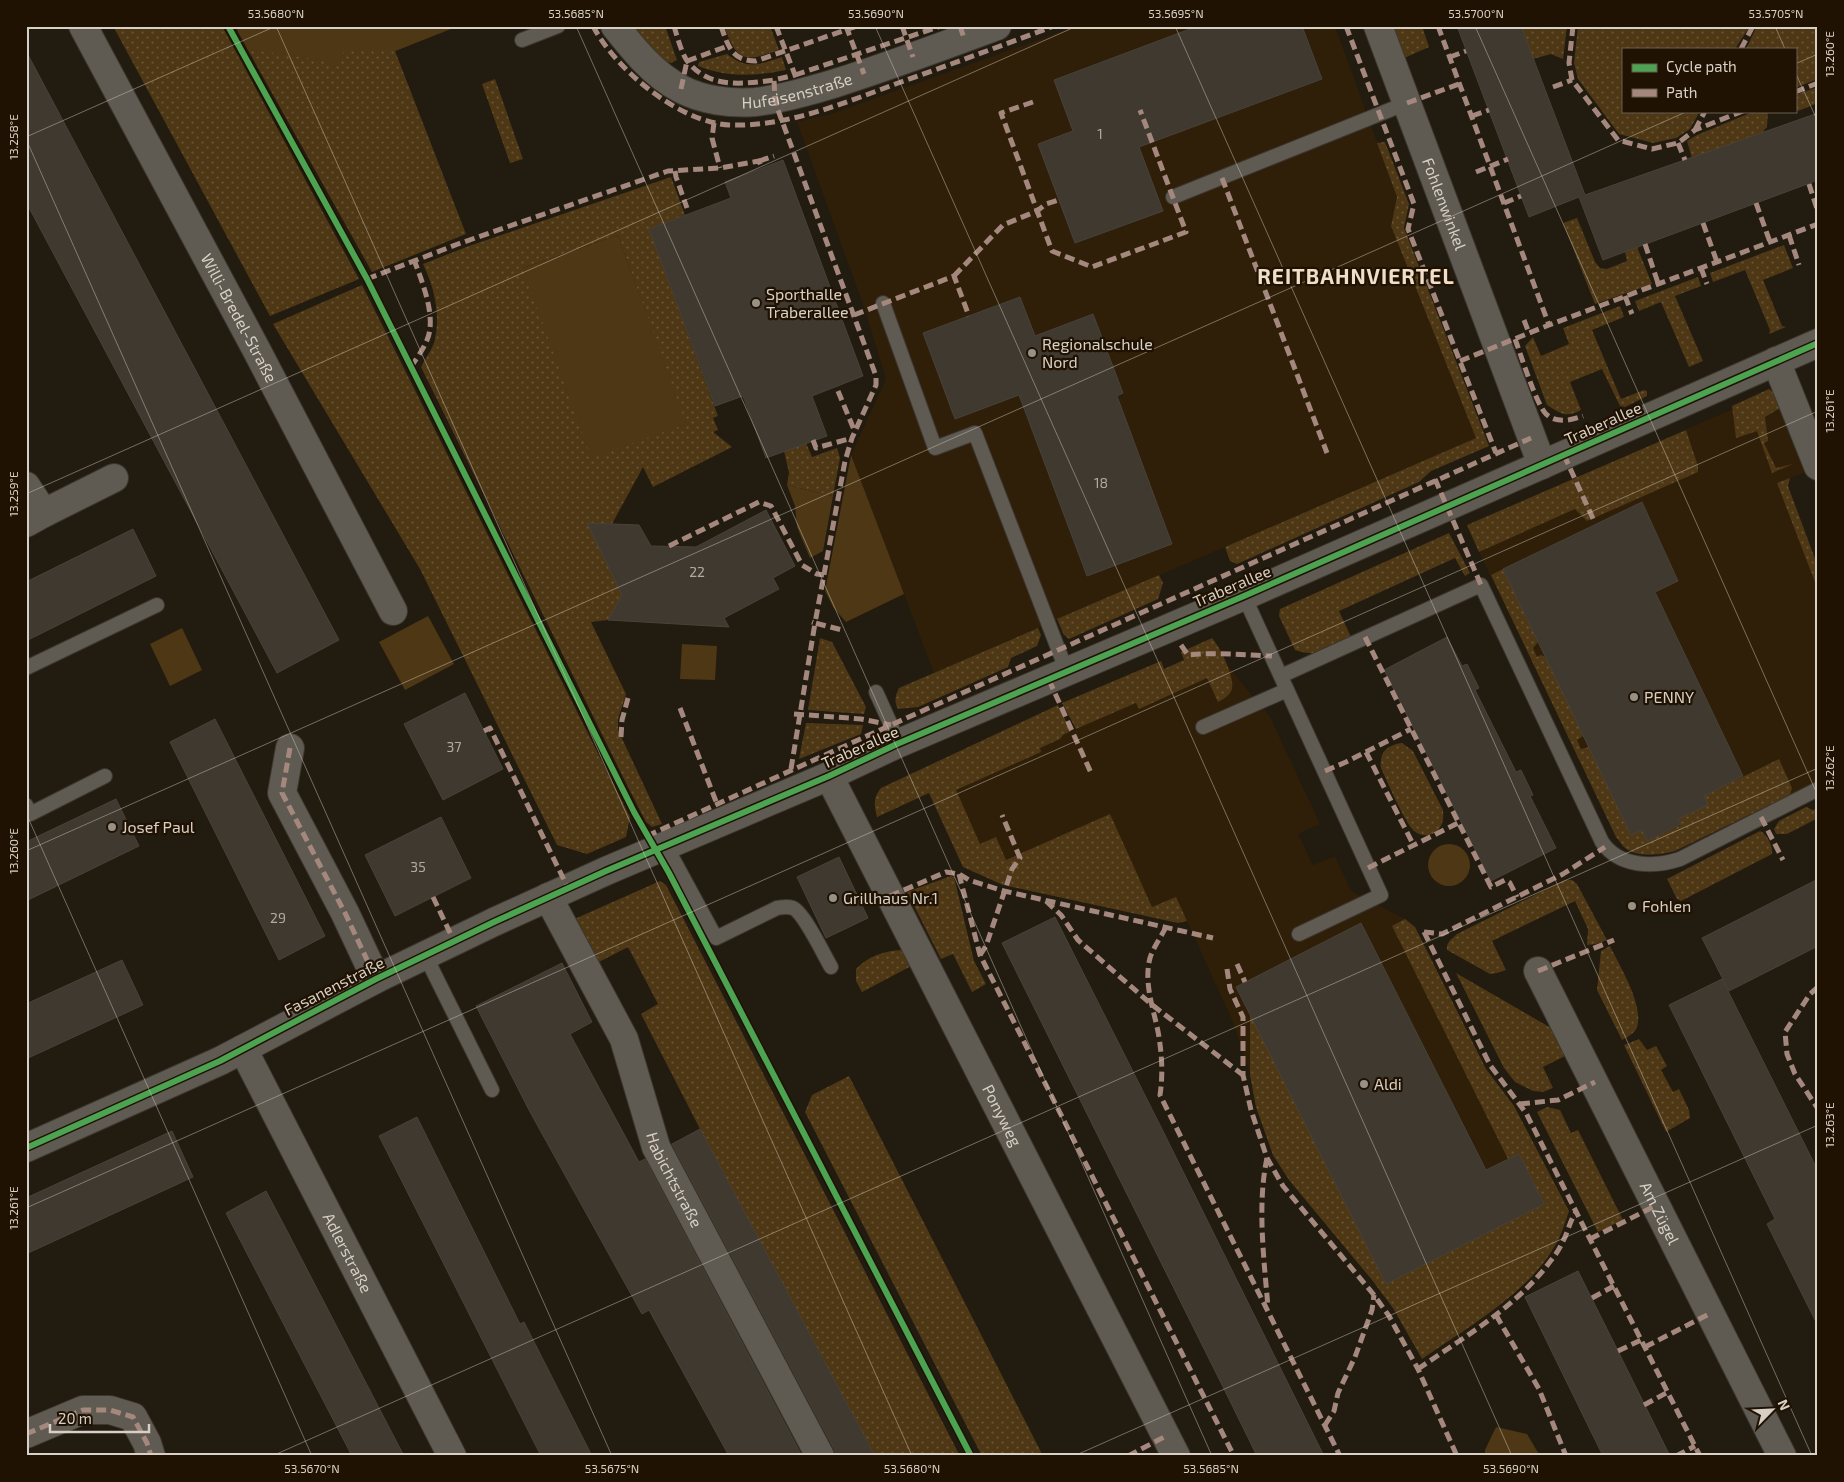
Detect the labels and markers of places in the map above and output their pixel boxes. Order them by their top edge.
place label: Sporthalle Traberallee [766,284,849,321]
marker: Sporthalle Traberallee [750,297,762,309]
place label: Regionalschule Nord [1042,334,1153,371]
marker: Regionalschule Nord [1026,347,1038,359]
place label: PENNY [1644,687,1694,706]
marker: PENNY [1628,691,1640,703]
place label: Josef Paul [122,817,195,836]
marker: Josef Paul [106,821,118,833]
place label: Grillhaus Nr.1 [843,888,938,907]
marker: Grillhaus Nr.1 [827,892,839,904]
place label: Fohlen [1642,896,1691,915]
marker: Fohlen [1626,900,1638,912]
place label: Aldi [1374,1074,1402,1093]
marker: Aldi [1358,1078,1370,1090]

